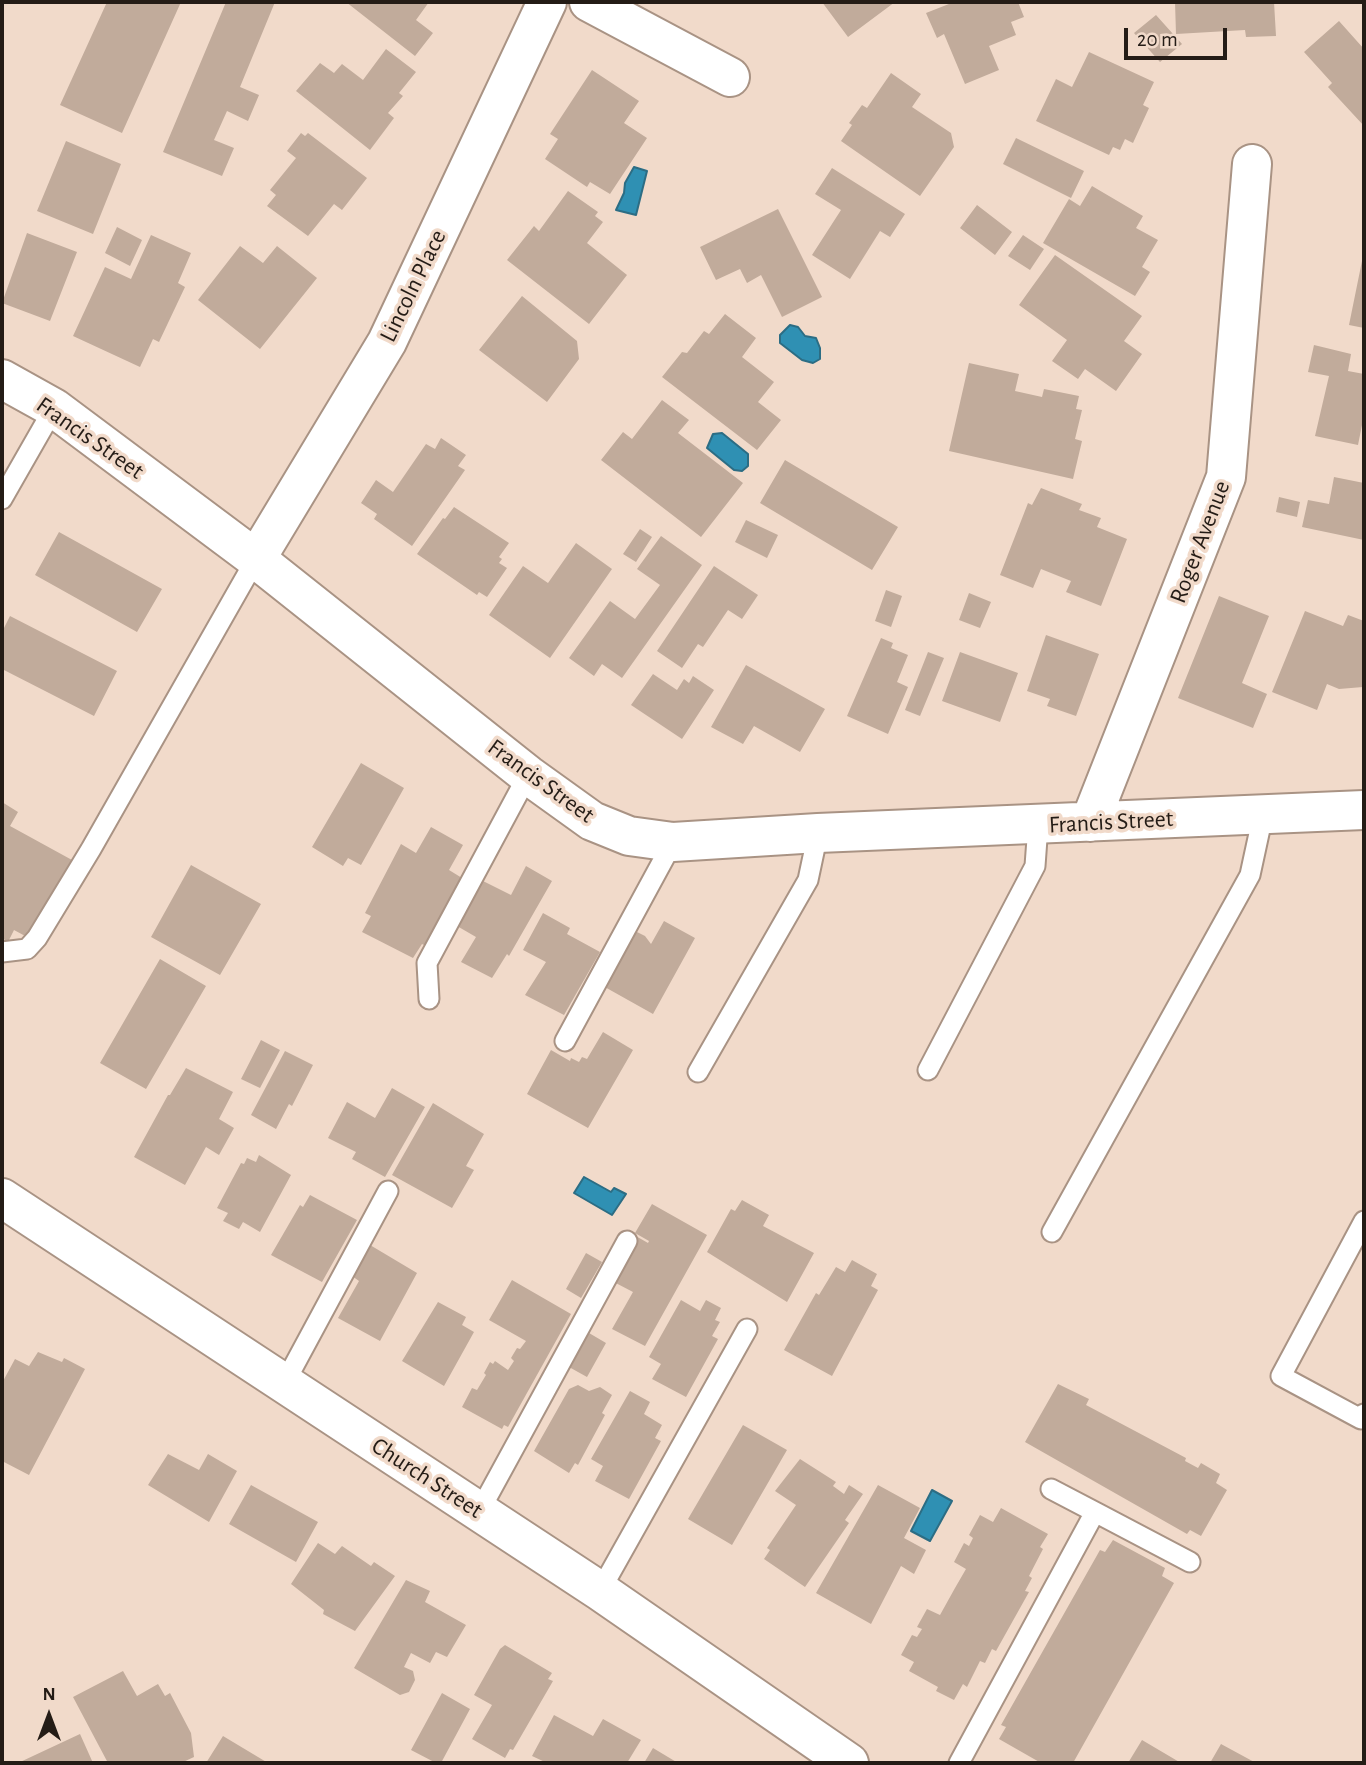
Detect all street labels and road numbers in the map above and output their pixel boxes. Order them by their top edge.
street label: Lincoln Place [373,225,453,347]
street label: Francis Street [31,390,149,486]
street label: Roger Avenue [1164,477,1236,607]
street label: Francis Street [482,733,600,829]
street label: Francis Street [1048,804,1174,840]
street label: Church Street [366,1431,488,1525]

